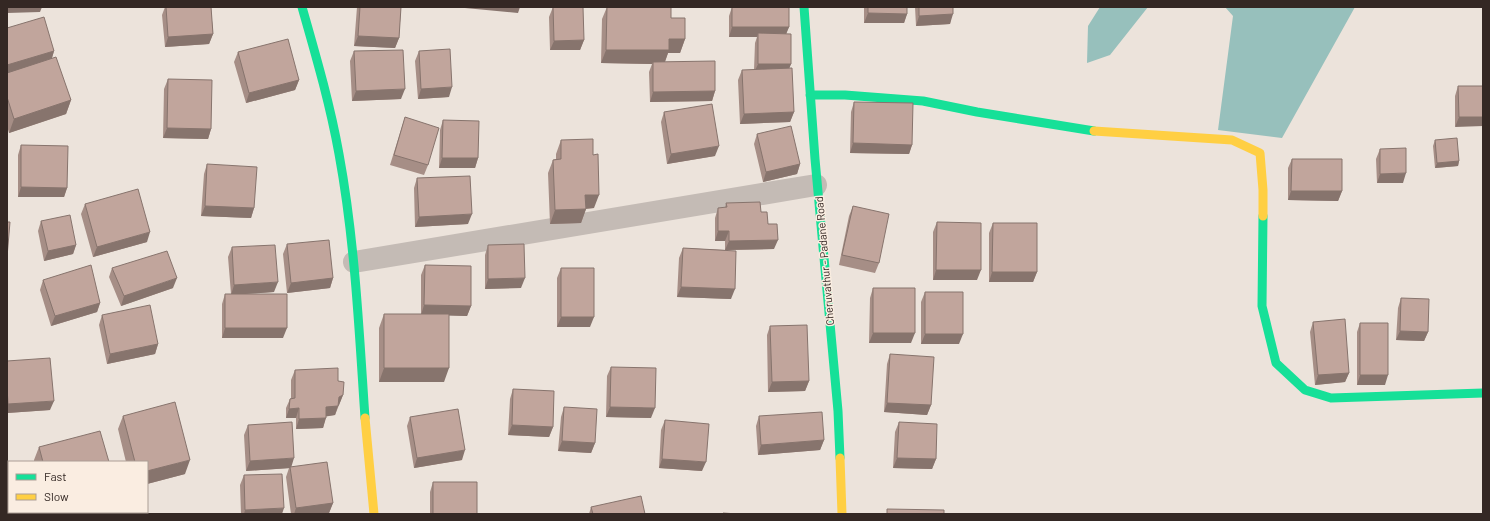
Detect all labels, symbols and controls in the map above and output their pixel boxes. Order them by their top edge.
street label: Cheruvathur - Padane Road [812,196,836,326]
legend [8,461,148,513]
text: Fast [44,469,67,483]
text: Slow [44,489,69,503]

